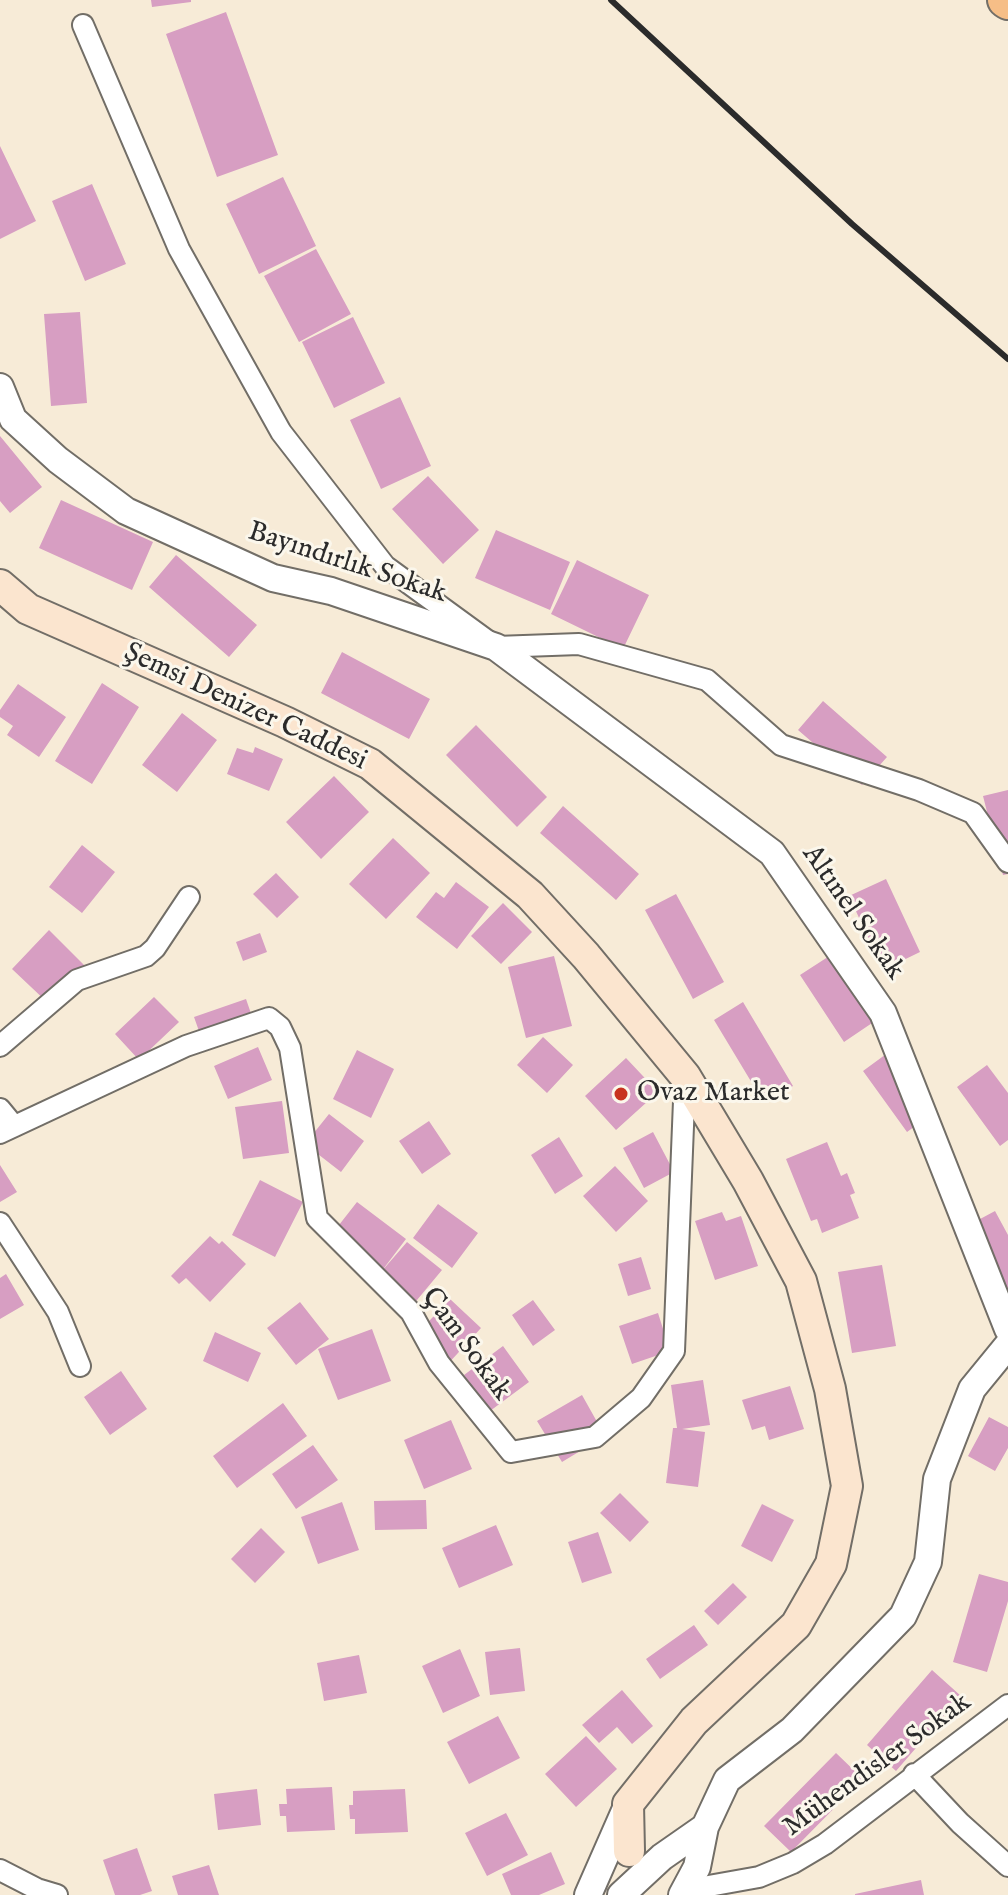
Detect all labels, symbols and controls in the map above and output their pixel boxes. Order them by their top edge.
street label: Bayındırlık Sokak [243,516,451,612]
street label: Şemsi Denizer Caddesi [118,637,372,779]
street label: Altınel Sokak [793,839,911,987]
place label: Ovaz Market [637,1077,790,1111]
marker: Ovaz Market [612,1085,630,1103]
street label: Çam Sokak [413,1282,517,1408]
street label: Mühendisler Sokak [778,1687,978,1845]

